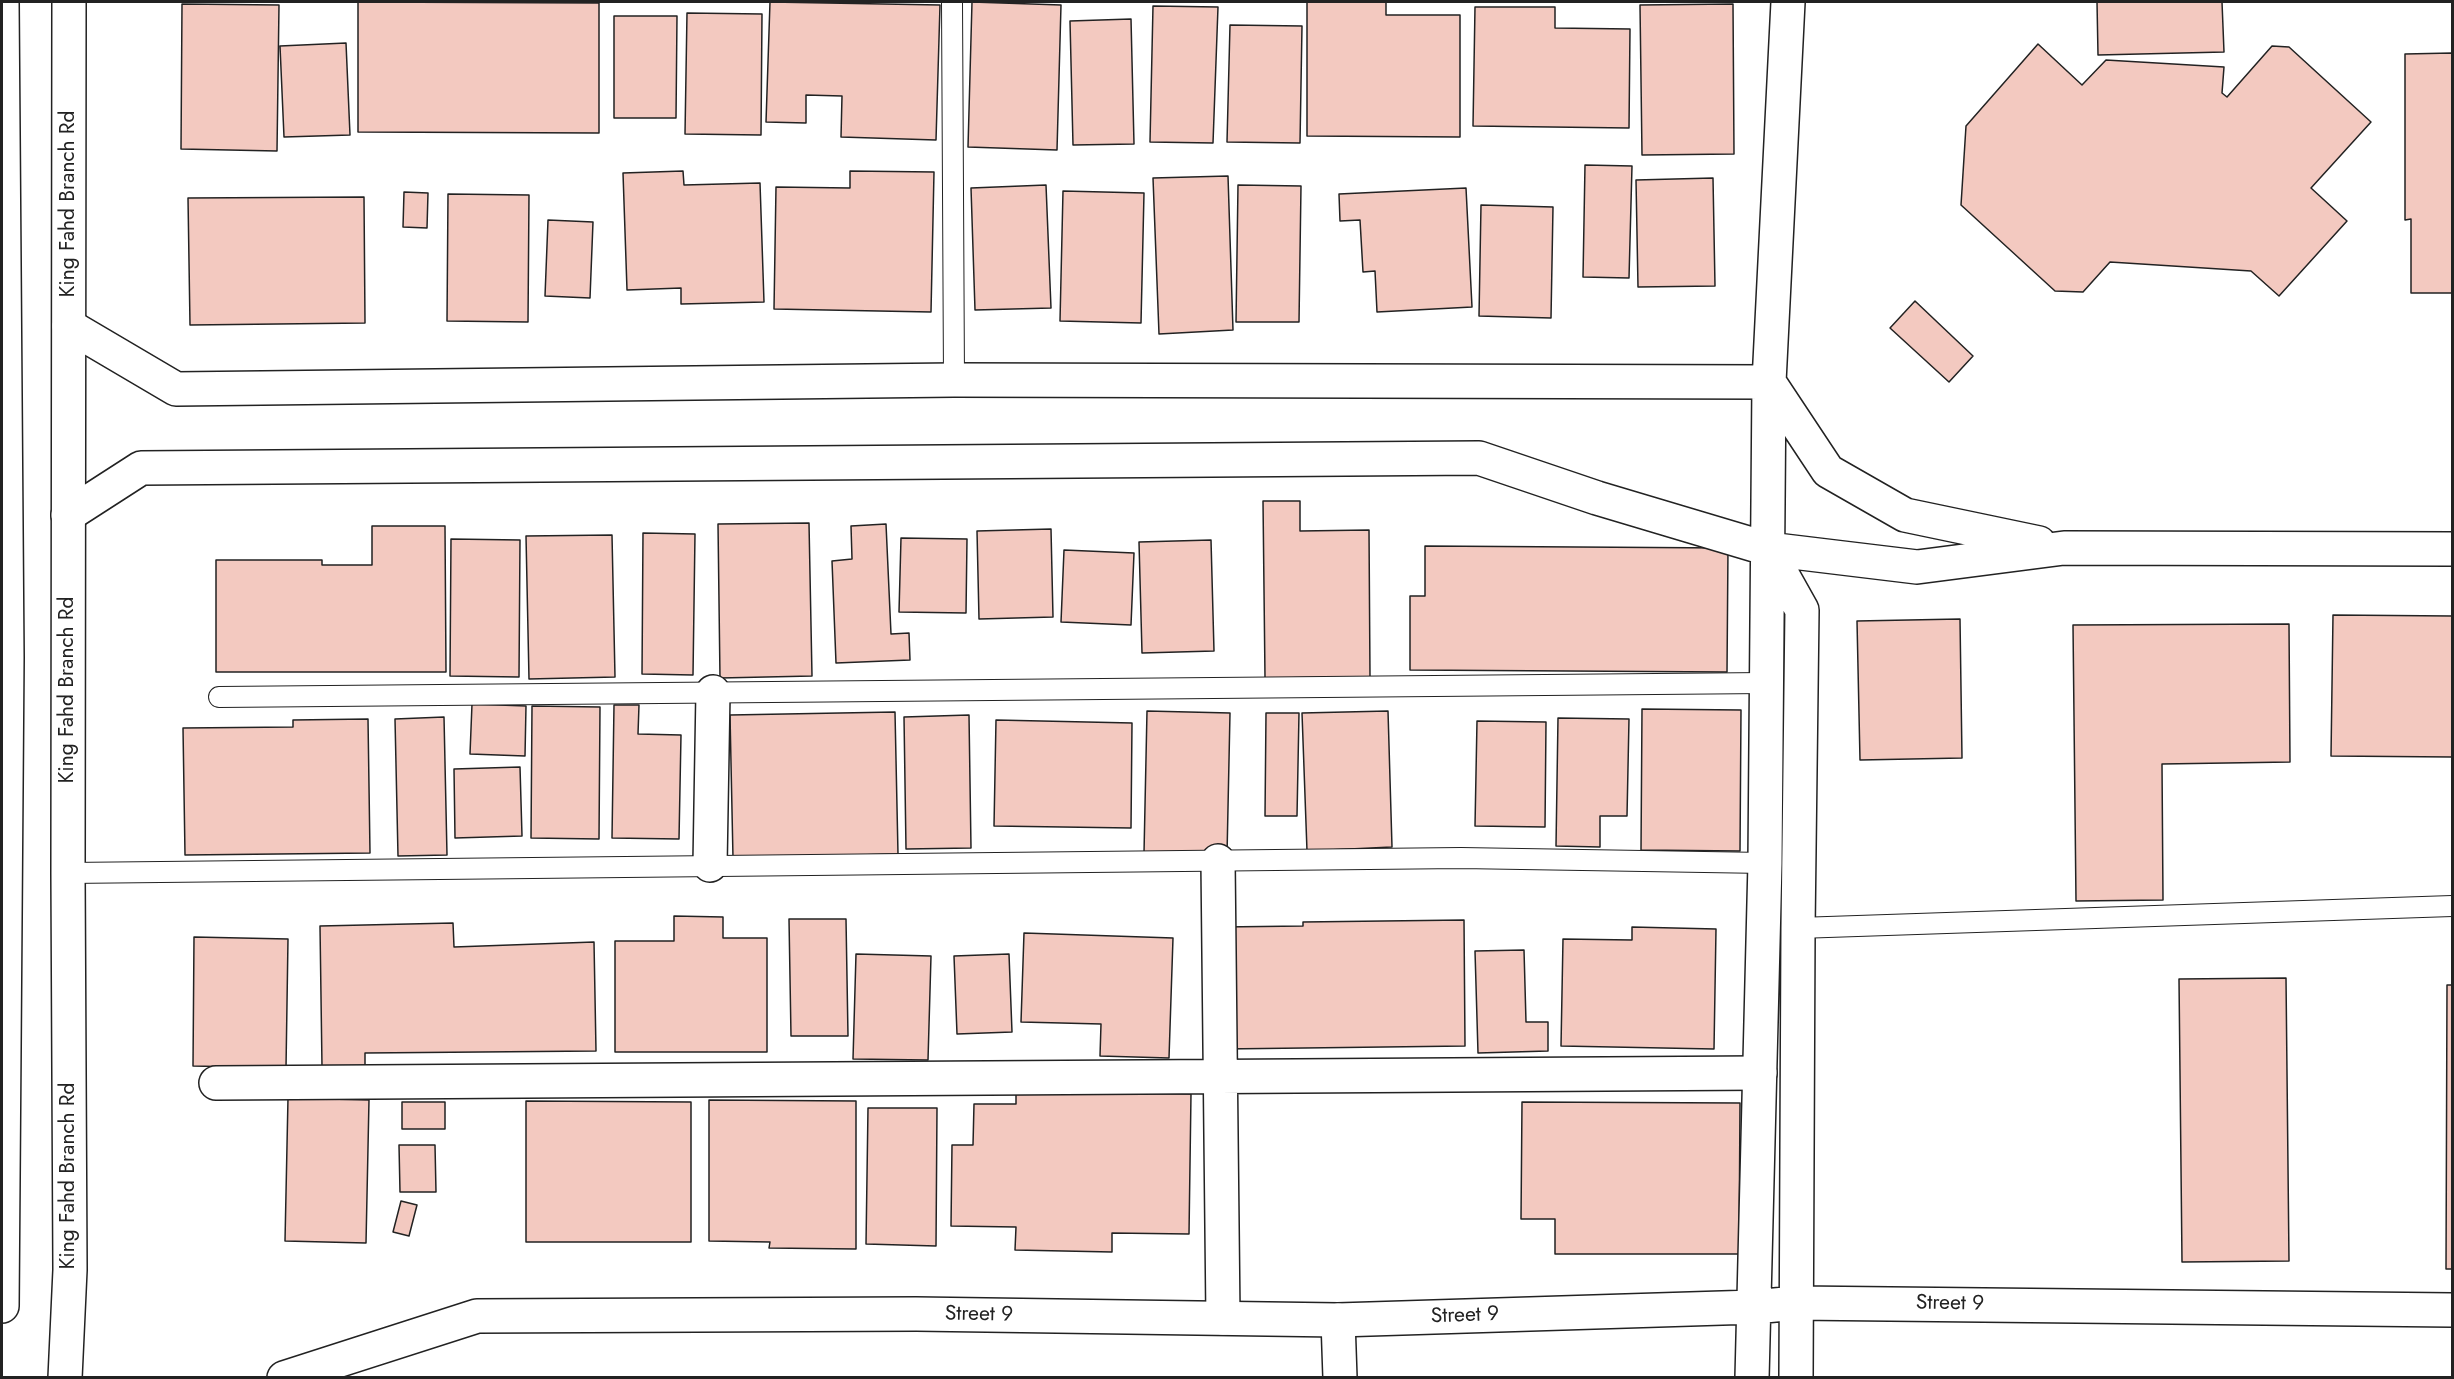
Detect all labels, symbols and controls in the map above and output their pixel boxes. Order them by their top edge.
street label: King Fahd Branch Rd [56,110,82,298]
street label: King Fahd Branch Rd [55,596,81,784]
street label: King Fahd Branch Rd [56,1082,82,1270]
street label: Street 9 [1916,1291,1984,1317]
street label: Street 9 [945,1302,1013,1328]
street label: Street 9 [1430,1302,1500,1330]

